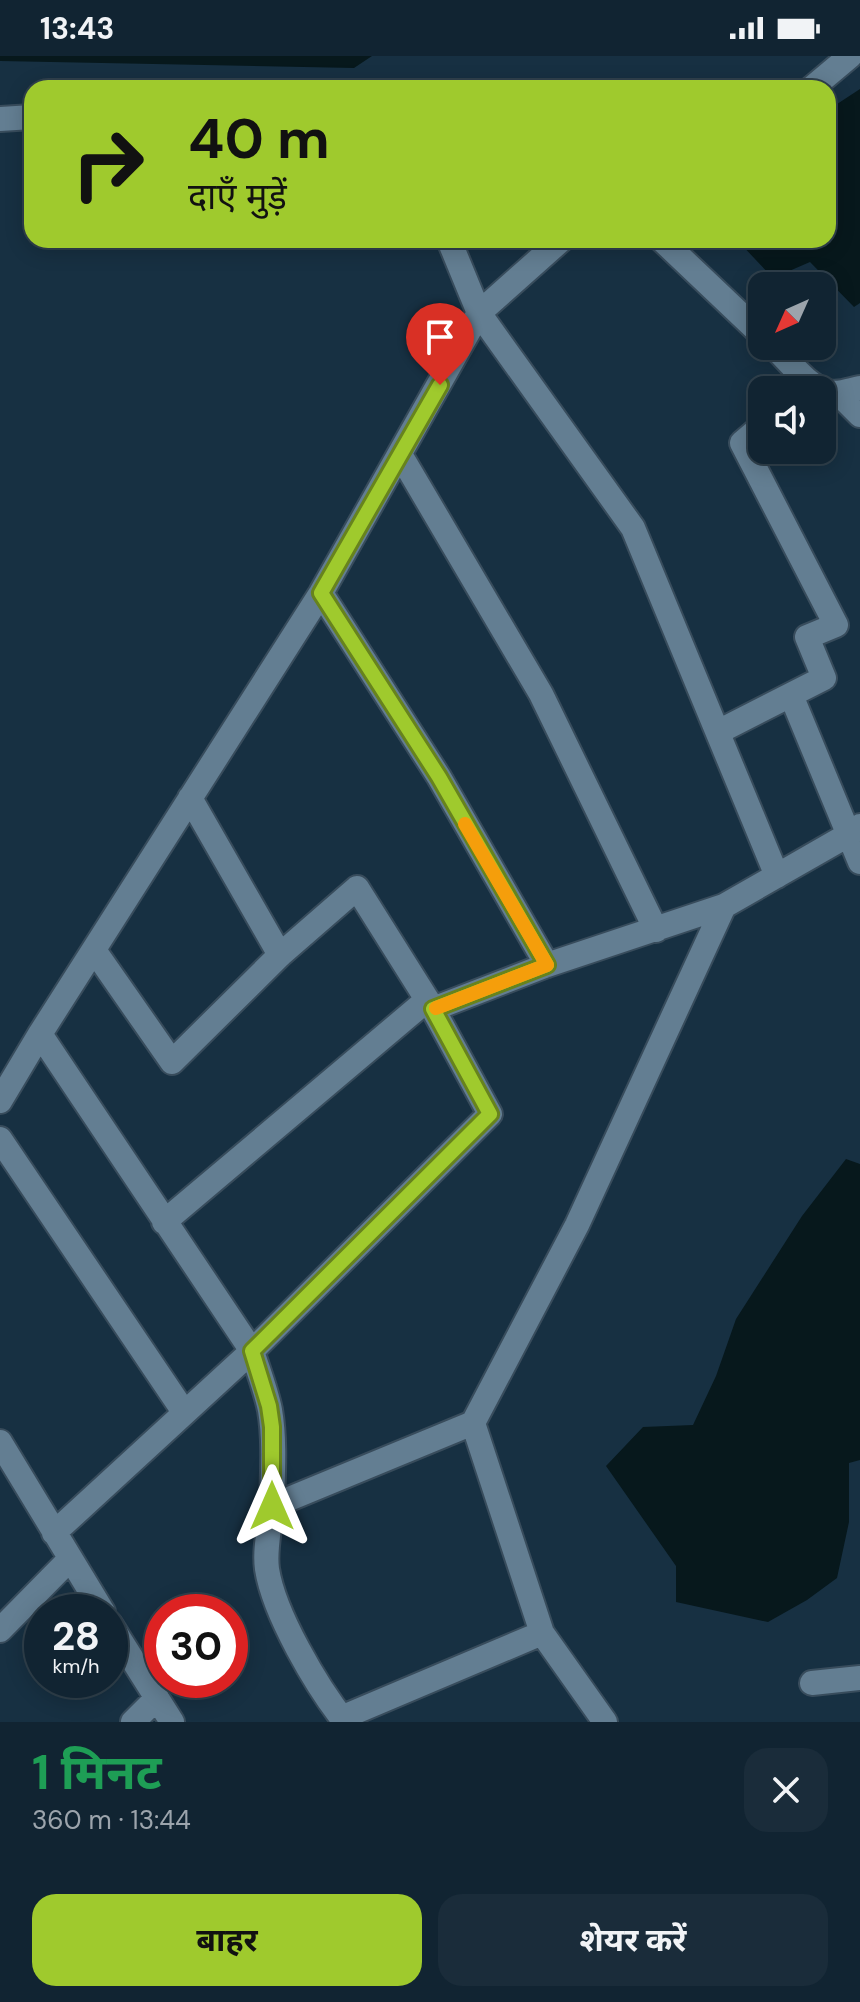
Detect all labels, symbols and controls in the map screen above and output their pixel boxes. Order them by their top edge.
text: 13:43 [40,9,114,48]
text: 40 m [188,102,330,175]
icon: right [56,112,160,216]
text: दाएँ मुड़ें [188,173,287,220]
north arrow [748,272,836,360]
map controls [748,272,836,464]
pin [406,303,474,385]
icon: arrive [418,315,462,359]
button: sound [748,376,836,464]
position arrow [230,1464,314,1548]
speed limit sign: 30 [144,1594,248,1698]
text: 28 [52,1610,100,1662]
text: km/h [52,1653,100,1679]
text: 1 मिनट [32,1741,162,1804]
button: close [744,1748,828,1832]
text: 360 m · 13:44 [32,1803,191,1837]
button: बाहर [32,1894,422,1986]
button: शेयर करें [438,1894,828,1986]

